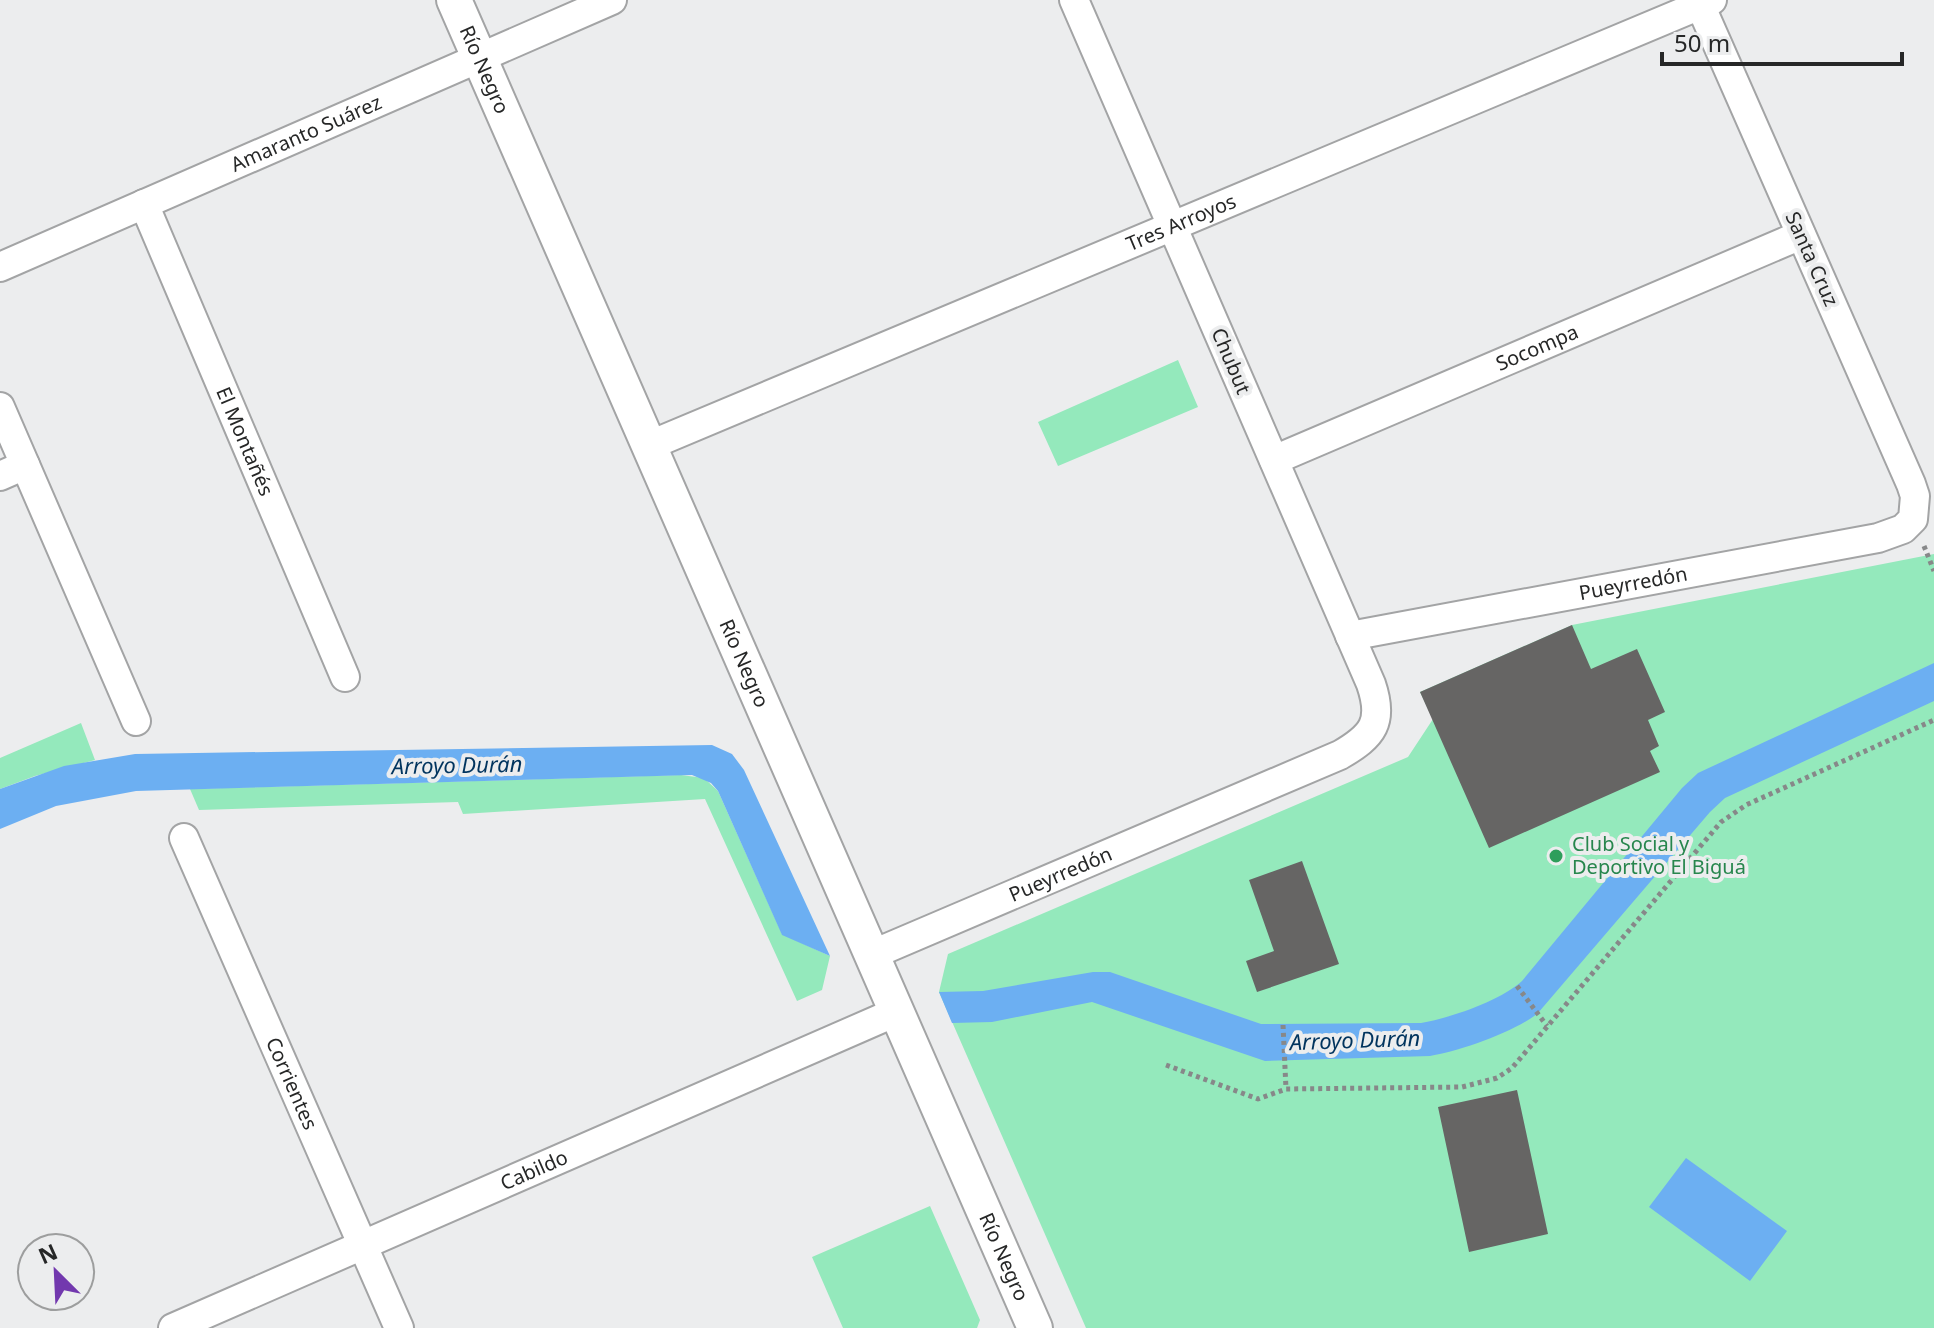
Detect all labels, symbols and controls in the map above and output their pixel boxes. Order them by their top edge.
scale bar [1662,16,1902,66]
street label: Río Negro [454,21,516,118]
text: 50 m [1674,26,1730,59]
street label: Amaranto Suárez [226,88,385,178]
street label: Tres Arroyos [1122,187,1240,257]
street label: Santa Cruz [1780,207,1845,310]
street label: Socompa [1491,318,1582,377]
street label: Chubut [1206,324,1257,398]
street label: El Montañés [210,383,280,500]
street label: Pueyrredón [1577,560,1690,606]
street label: Río Negro [714,615,776,711]
water label: Arroyo Durán [389,748,523,780]
place label: Club Social y Deportivo El Biguá [1572,830,1746,880]
street label: Pueyrredón [1004,840,1116,908]
marker: Club Social y Deportivo El Biguá [1547,847,1565,865]
water label: Arroyo Durán [1287,1022,1421,1056]
street label: Corrientes [260,1033,324,1134]
street label: Cabildo [496,1143,572,1196]
street label: Río Negro [973,1208,1036,1305]
north arrow [16,1232,96,1312]
text: N [33,1235,62,1270]

